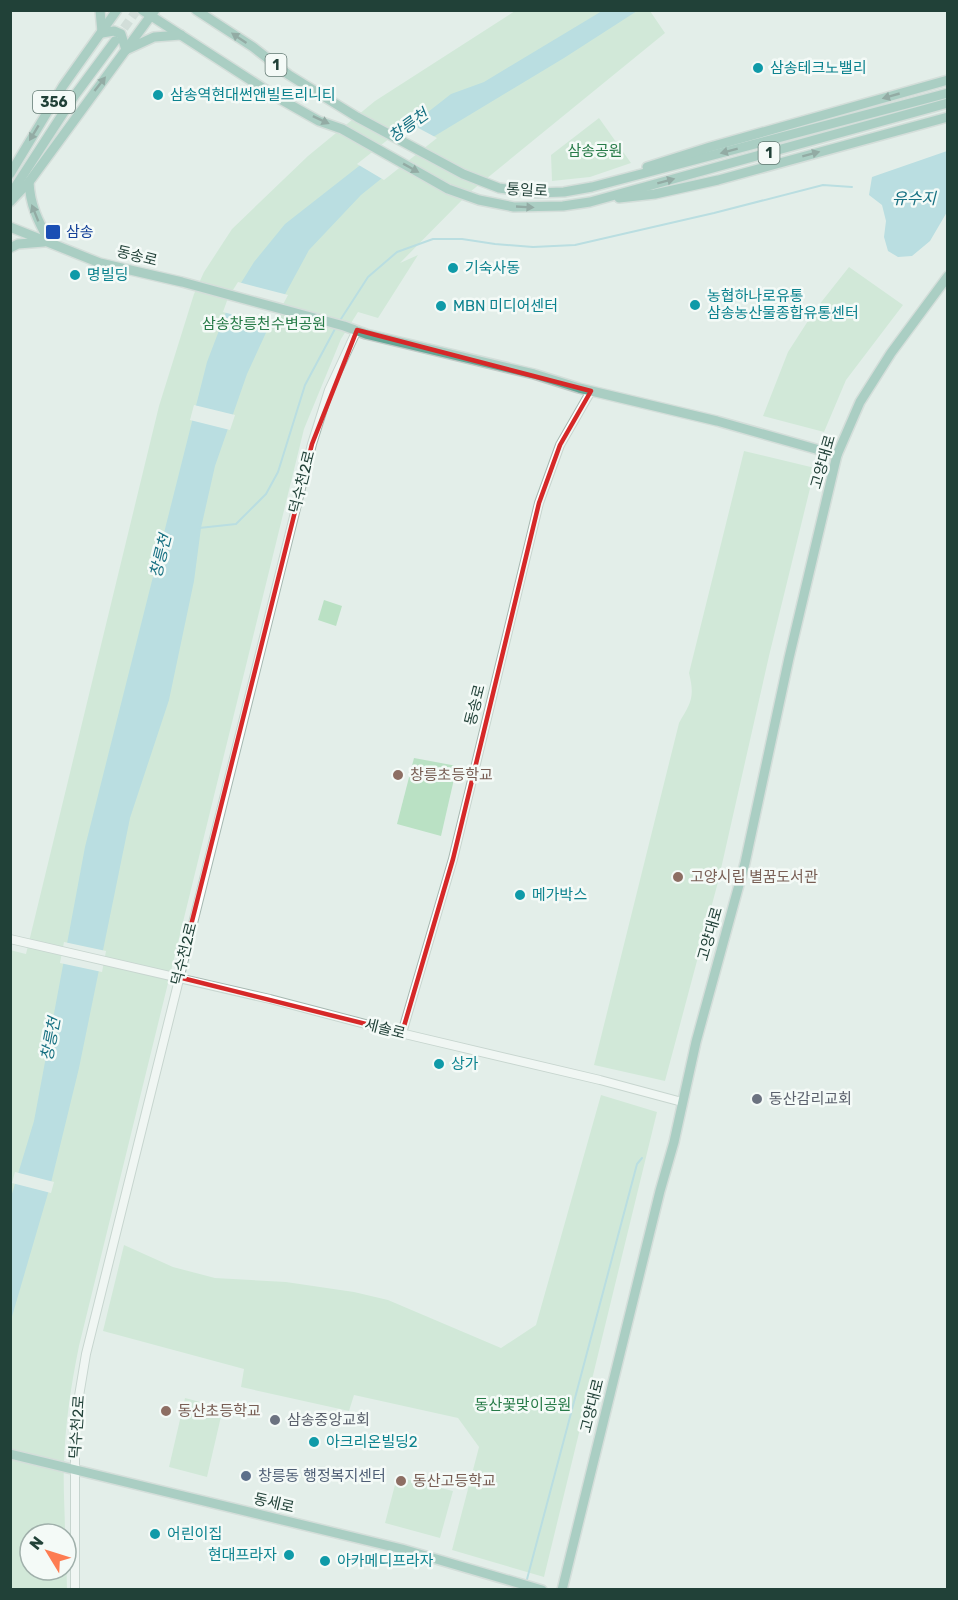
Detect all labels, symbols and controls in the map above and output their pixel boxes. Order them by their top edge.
one-way arrow [231,33,247,44]
road number: 1 [266,54,286,76]
place label: 삼송테크노밸리 [770,59,867,77]
marker: 삼송테크노밸리 [751,61,765,75]
one-way arrow [94,76,106,91]
place label: 삼송역현대썬앤빌트리니티 [170,86,336,104]
marker: 삼송역현대썬앤빌트리니티 [151,88,165,102]
road number: 356 [33,91,75,113]
one-way arrow [882,92,900,101]
water label: 창릉천 [385,103,434,146]
one-way arrow [312,116,329,125]
one-way arrow [28,125,39,141]
park label: 삼송공원 [567,142,623,160]
road number: 1 [758,142,780,164]
one-way arrow [719,147,737,156]
one-way arrow [802,149,820,159]
one-way arrow [403,163,420,173]
one-way arrow [657,175,675,185]
street label: 통일로 [506,180,548,200]
water label: 유수지 [892,189,937,208]
one-way arrow [30,203,40,221]
one-way arrow [515,203,534,212]
marker: 삼송 [44,223,62,241]
place label: 삼송 [66,223,94,241]
street label: 동송로 [115,242,159,270]
place label: 기숙사동 [465,259,520,277]
marker: 기숙사동 [446,261,460,275]
place label: 명빌딩 [87,266,128,284]
marker: 명빌딩 [68,268,82,282]
place label: 농협하나로유통 삼송농산물종합유통센터 [707,287,859,322]
place label: MBN 미디어센터 [453,297,558,315]
marker: 농협하나로유통 삼송농산물종합유통센터 [688,298,702,312]
marker: MBN 미디어센터 [434,299,448,313]
park label: 삼송창릉천수변공원 [202,315,326,333]
street label: 고양대로 [807,433,839,491]
street label: 덕수천2로 [286,449,318,515]
water label: 창릉천 [146,530,176,580]
street label: 동송로 [461,683,489,727]
place label: 창릉초등학교 [410,766,493,784]
marker: 창릉초등학교 [391,768,405,782]
place label: 고양시립 별꿈도서관 [690,868,818,886]
marker: 고양시립 별꿈도서관 [671,870,685,884]
place label: 메가박스 [532,886,587,904]
marker: 메가박스 [513,888,527,902]
street label: 고양대로 [694,905,726,963]
street label: 덕수천2로 [168,921,200,987]
water label: 창릉천 [37,1013,64,1063]
street label: 세솔로 [363,1015,407,1043]
place label: 상가 [451,1055,479,1073]
marker: 상가 [432,1057,446,1071]
place label: 동산감리교회 [769,1090,852,1108]
marker: 동산감리교회 [750,1092,764,1106]
street label: 고양대로 [577,1377,607,1435]
street label: 덕수천2로 [66,1394,88,1460]
park label: 동산꽃맞이공원 [475,1396,571,1414]
place label: 동산초등학교 [178,1402,261,1420]
marker: 동산초등학교 [159,1404,173,1418]
place label: 삼송중앙교회 [287,1411,370,1429]
marker: 삼송중앙교회 [268,1413,282,1427]
place label: 아크리온빌딩2 [326,1433,418,1451]
marker: 아크리온빌딩2 [307,1435,321,1449]
place label: 창릉동 행정복지센터 [258,1467,386,1485]
marker: 창릉동 행정복지센터 [239,1469,253,1483]
place label: 동산고등학교 [413,1472,496,1490]
marker: 동산고등학교 [394,1474,408,1488]
street label: 동세로 [252,1490,296,1516]
north arrow [18,1522,78,1582]
place label: 어린이집 [167,1525,222,1543]
marker: 어린이집 [148,1527,162,1541]
text: N [26,1533,48,1553]
place label: 현대프라자 [208,1546,277,1564]
marker: 현대프라자 [282,1548,296,1562]
place label: 아카메디프라자 [337,1552,434,1570]
marker: 아카메디프라자 [318,1554,332,1568]

